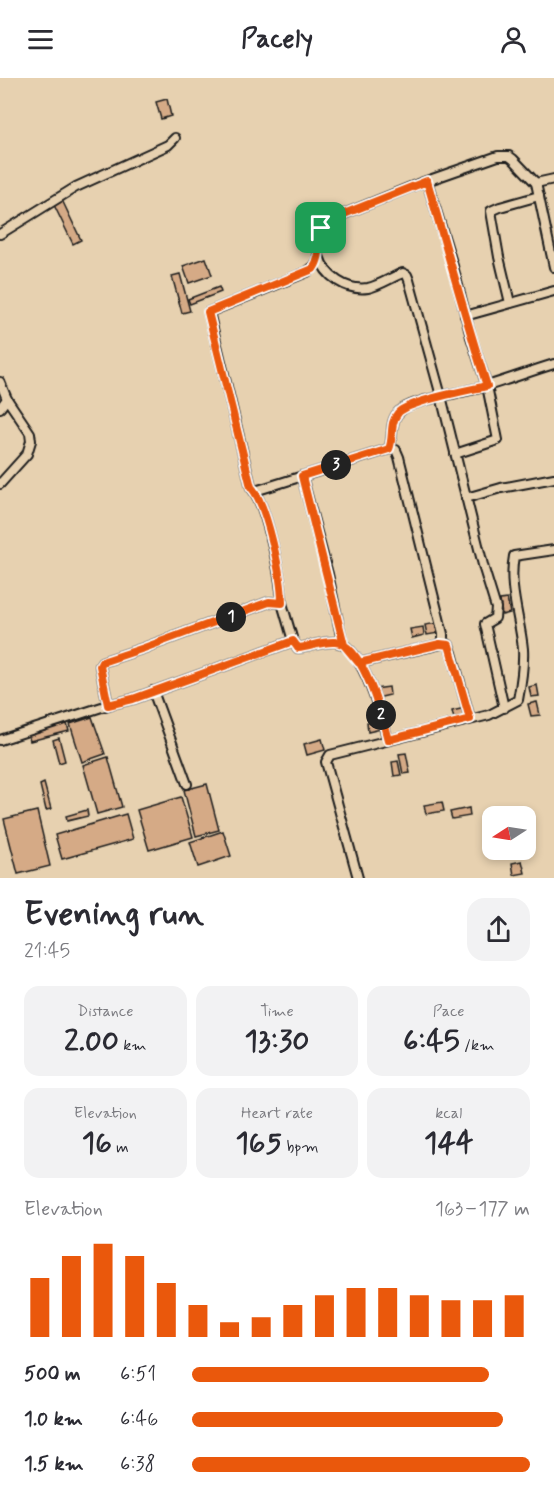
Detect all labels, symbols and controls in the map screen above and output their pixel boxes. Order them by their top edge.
text: Pacely [241,22,313,57]
icon: menu [24,23,57,56]
icon: person [497,23,530,56]
pin [295,202,346,253]
icon: arrive [304,211,337,244]
pin: 3 [321,450,351,480]
text: 3 [332,454,340,475]
pin: 1 [216,602,246,632]
text: 1 [227,606,235,627]
pin: 2 [366,700,396,730]
text: 2 [377,704,385,725]
north arrow [482,806,536,860]
map controls [482,806,536,860]
text: Evening run [24,893,204,937]
button: share [467,898,530,961]
text: 21:45 [24,938,70,965]
text: Distance [77,1001,133,1022]
text: Time [260,1001,294,1022]
text: Pace [433,1001,465,1022]
text: 2.00 [64,1022,119,1061]
text: 13:30 [245,1022,309,1061]
text: 6:45 [403,1022,460,1061]
text: km [119,1035,147,1056]
text: /km [460,1035,494,1056]
text: Elevation [74,1103,137,1124]
text: Heart rate [241,1103,313,1124]
text: kcal [435,1103,462,1124]
text: 16 [82,1124,112,1163]
text: 165 [235,1124,282,1163]
text: 144 [424,1124,473,1163]
text: m [112,1137,129,1158]
text: bpm [282,1137,319,1158]
text: Elevation [24,1196,103,1223]
text: 163–177 m [435,1196,530,1223]
text: 500 m [24,1361,81,1388]
text: 6:51 [120,1361,156,1388]
text: 1.0 km [24,1406,83,1433]
text: 6:46 [120,1406,158,1433]
text: 1.5 km [24,1451,84,1478]
text: 6:38 [120,1451,156,1478]

